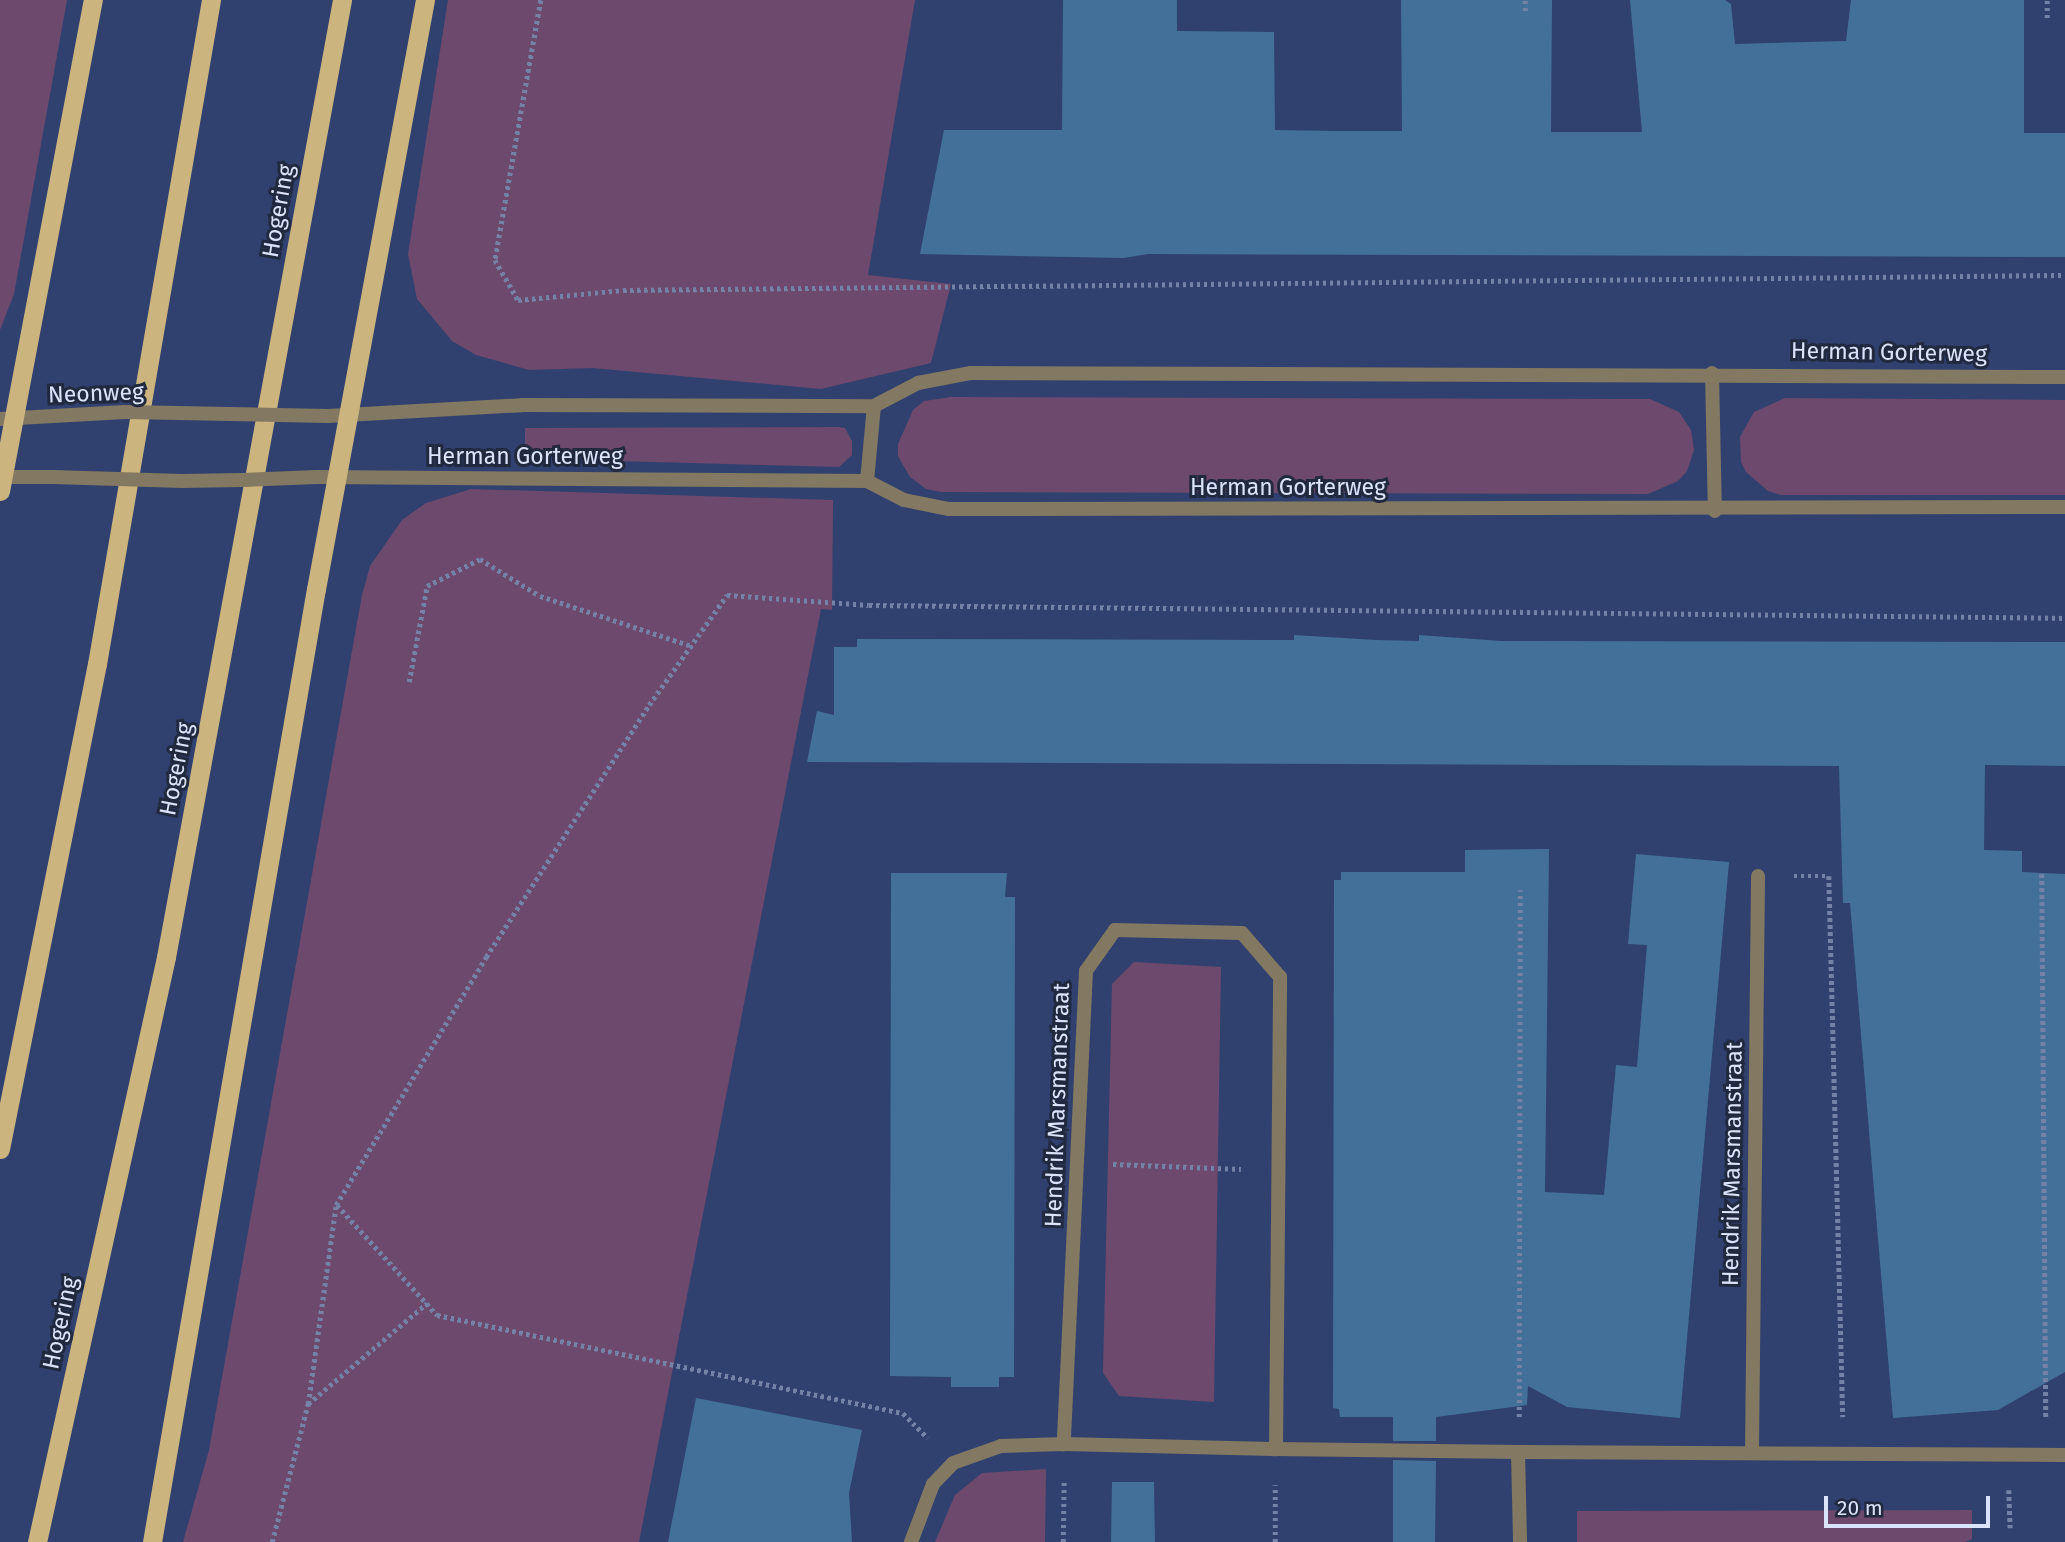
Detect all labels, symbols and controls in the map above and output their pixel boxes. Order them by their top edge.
street label: Hogering [256,162,300,260]
street label: Herman Gorterweg [1791,336,1987,368]
street label: Neonweg [47,378,145,408]
street label: Herman Gorterweg [427,442,623,470]
street label: Herman Gorterweg [1190,473,1386,501]
street label: Hogering [153,720,199,818]
street label: Hendrik Marsmanstraat [1039,982,1075,1228]
street label: Hendrik Marsmanstraat [1716,1042,1748,1286]
street label: Hogering [37,1274,83,1372]
scale bar [1827,1482,1993,1526]
text: 20 m [1837,1495,1883,1521]

